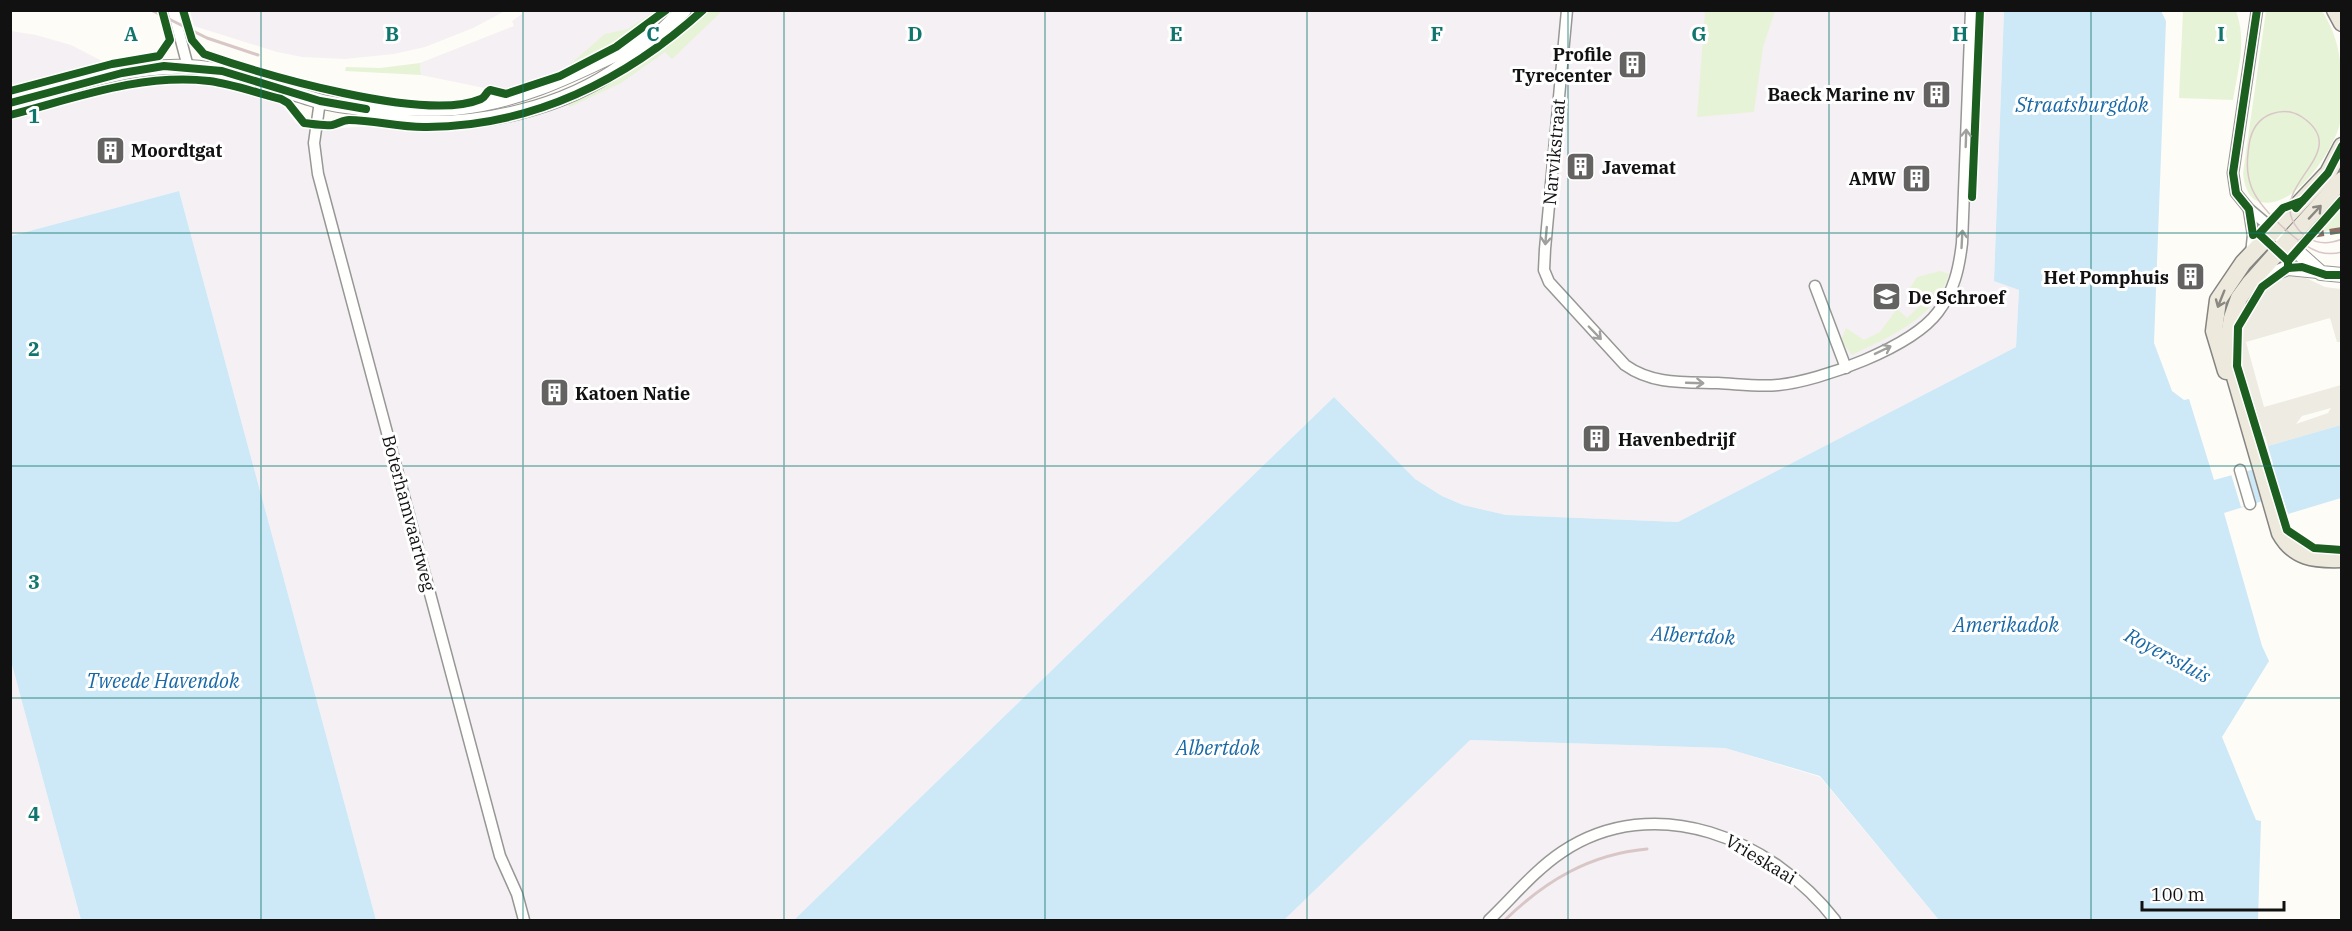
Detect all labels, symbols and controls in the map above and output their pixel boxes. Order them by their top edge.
text: A [124,20,138,47]
text: B [385,20,399,47]
text: C [646,20,660,47]
text: D [907,20,923,47]
text: E [1169,20,1183,47]
text: F [1431,20,1443,47]
text: G [1691,20,1707,47]
text: H [1952,20,1968,47]
text: I [2217,20,2225,47]
place label: Profile Tyrecenter [1512,43,1612,87]
building icon: Profile Tyrecenter [1617,48,1649,80]
building icon: Baeck Marine nv [1920,78,1952,110]
place label: Baeck Marine nv [1767,83,1916,106]
water label: Straatsburgdok [2014,91,2149,118]
street label: Narvikstraat [1538,98,1570,206]
text: 1 [28,102,40,129]
one-way arrow [1961,128,1972,148]
building icon: Moordtgat [94,134,126,166]
place label: Moordtgat [131,139,223,162]
building icon: Javemat [1565,151,1597,183]
place label: Javemat [1602,156,1676,179]
building icon: AMW [1901,162,1933,194]
place label: AMW [1849,167,1897,190]
one-way arrow [2308,204,2322,219]
one-way arrow [1540,226,1551,246]
one-way arrow [1957,230,1968,250]
building icon: Het Pomphuis [2174,261,2206,293]
place label: Het Pomphuis [2044,266,2169,289]
school or university icon: De Schroef [1871,281,1903,313]
place label: De Schroef [1908,286,2007,309]
one-way arrow [2215,289,2226,308]
one-way arrow [1588,325,1602,340]
text: 2 [28,335,40,362]
one-way arrow [1874,343,1892,355]
building icon: Katoen Natie [538,377,570,409]
one-way arrow [1684,377,1704,388]
place label: Katoen Natie [575,382,690,405]
building icon: Havenbedrijf [1581,423,1613,455]
place label: Havenbedrijf [1618,428,1737,451]
street label: Boterhamvaartweg [377,432,441,594]
text: 3 [28,568,40,595]
water label: Amerikadok [1951,611,2059,638]
water label: Albertdok [1648,619,1736,651]
water label: Royerssluis [2119,621,2216,689]
water label: Tweede Havendok [86,667,240,694]
water label: Albertdok [1174,734,1261,761]
text: 4 [28,800,40,827]
street label: Vrieskaai [1721,829,1801,889]
scale bar [2142,874,2284,912]
text: 100 m [2151,883,2205,906]

